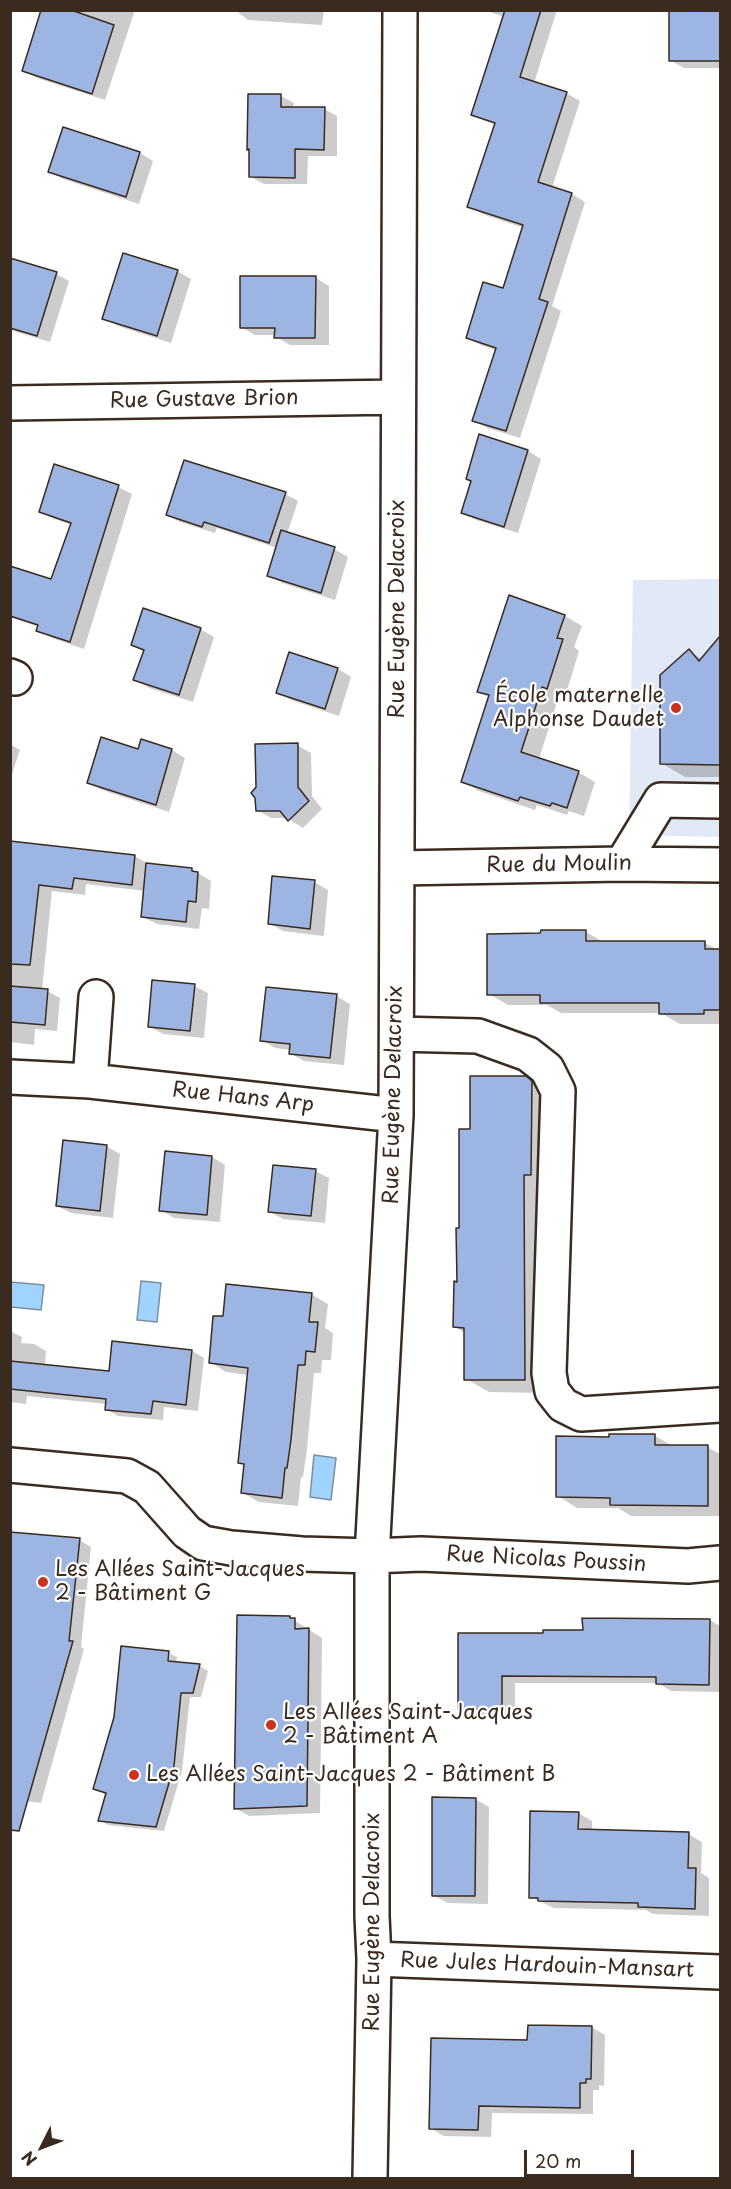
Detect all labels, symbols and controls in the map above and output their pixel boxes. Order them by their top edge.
street label: Rue Gustave Brion [109,386,299,414]
street label: Rue Eugène Delacroix [385,500,411,718]
place label: École maternelle Alphonse Daudet [493,683,664,733]
marker: École maternelle Alphonse Daudet [669,701,683,715]
street label: Rue du Moulin [486,851,632,879]
street label: Rue Eugène Delacroix [379,985,409,1205]
street label: Rue Hans Arp [171,1078,315,1118]
street label: Rue Nicolas Poussin [445,1542,647,1578]
place label: Les Allées Saint-Jacques 2 - Bâtiment G [55,1557,305,1607]
marker: Les Allées Saint-Jacques 2 - Bâtiment G [36,1575,50,1589]
place label: Les Allées Saint-Jacques 2 - Bâtiment A [283,1700,533,1750]
marker: Les Allées Saint-Jacques 2 - Bâtiment A [264,1718,278,1732]
place label: Les Allées Saint-Jacques 2 - Bâtiment B [146,1762,555,1788]
marker: Les Allées Saint-Jacques 2 - Bâtiment B [127,1768,141,1782]
street label: Rue Eugène Delacroix [360,1813,386,2031]
street label: Rue Jules Hardouin-Mansart [399,1948,695,1984]
north arrow [12,2117,72,2177]
scale bar [527,2138,636,2176]
text: N [15,2146,42,2172]
text: 20 m [535,2147,581,2174]

